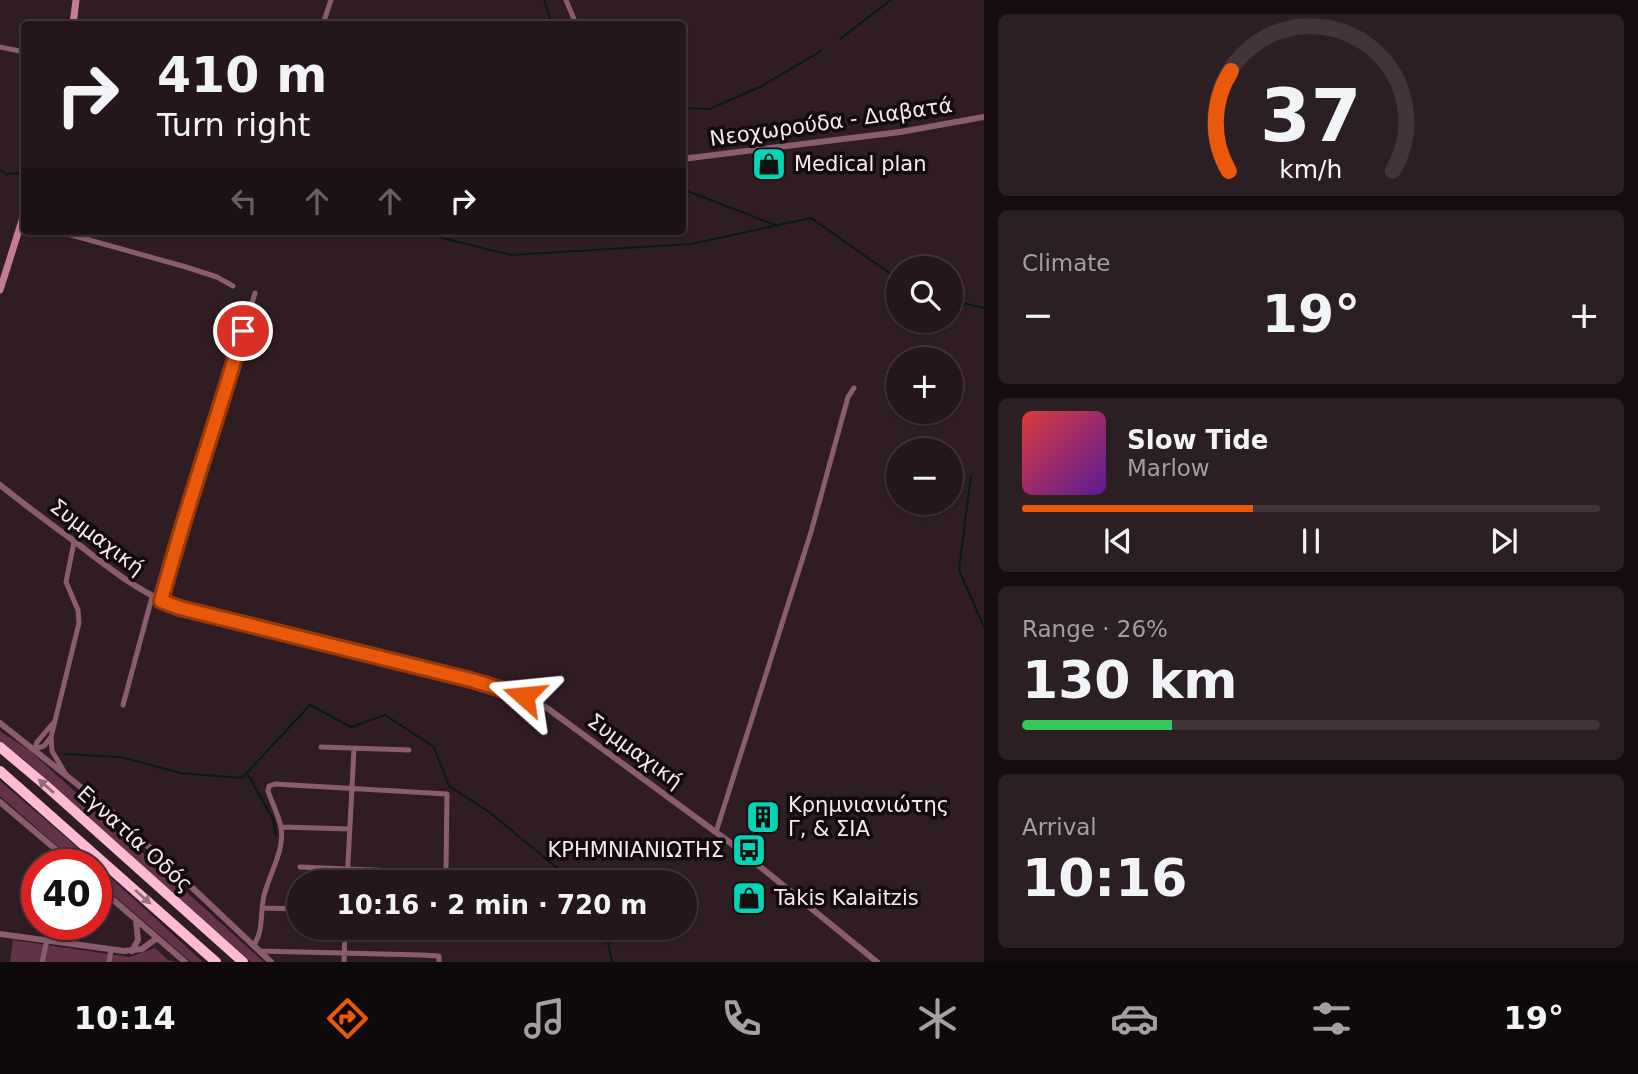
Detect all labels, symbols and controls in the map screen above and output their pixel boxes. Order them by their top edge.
text: 410 m [157,47,327,104]
icon: right [42,49,133,140]
text: 37 [1260,73,1362,158]
street label: Νεοχωρούδα - Διαβατά [708,93,954,151]
text: Turn right [157,106,310,144]
shop icon: Medical plan [750,145,788,183]
place label: Medical plan [794,152,926,176]
text: km/h [1279,155,1343,184]
icon: left [225,182,263,220]
icon: ahead [298,182,336,220]
icon: ahead [371,182,409,220]
icon: right [444,182,482,220]
text: Climate [1022,250,1111,276]
map controls [886,256,963,515]
button: search [886,256,963,333]
text: 19° [1262,284,1360,344]
text: − [1022,293,1054,337]
text: + [1568,293,1600,337]
pin [213,301,273,361]
icon: arrive [224,312,262,350]
button: + [886,347,963,424]
text: Slow Tide [1127,425,1268,455]
button: − [886,438,963,515]
text: Marlow [1127,455,1210,481]
street label: Συμμαχική [45,494,149,580]
icon: previous [1099,522,1137,560]
icon: pause [1292,522,1330,560]
icon: next [1485,522,1523,560]
text: Range · 26% [1022,616,1168,642]
text: 130 km [1022,650,1237,710]
position arrow [487,659,561,733]
street label: Συμμαχική [583,709,687,793]
one-way arrow [37,778,55,794]
street label: Εγνατία Οδός [73,781,197,897]
place label: Κρημνιανιώτης Γ, & ΣΙΑ [788,793,949,841]
building icon: Κρημνιανιώτης Γ, & ΣΙΑ [744,798,782,836]
text: Arrival [1022,814,1097,840]
bus stop icon: ΚΡΗΜΝΙΑΝΙΩΤΗΣ [730,831,768,869]
place label: ΚΡΗΜΝΙΑΝΙΩΤΗΣ [548,838,724,862]
text: 10:16 [1022,848,1188,908]
speed limit sign: 40 [21,849,112,940]
shop icon: Takis Kalaitzis [730,879,768,917]
place label: Takis Kalaitzis [773,886,919,910]
one-way arrow [134,889,152,905]
text: 10:16 · 2 min · 720 m [337,890,647,920]
icon: directions [323,994,372,1043]
icon: music [520,994,569,1043]
icon: phone [717,994,766,1043]
icon: climate [913,994,962,1043]
icon: car [1110,994,1159,1043]
icon: filters [1307,994,1356,1043]
text: 10:14 [74,999,176,1037]
text: 19° [1504,999,1564,1037]

